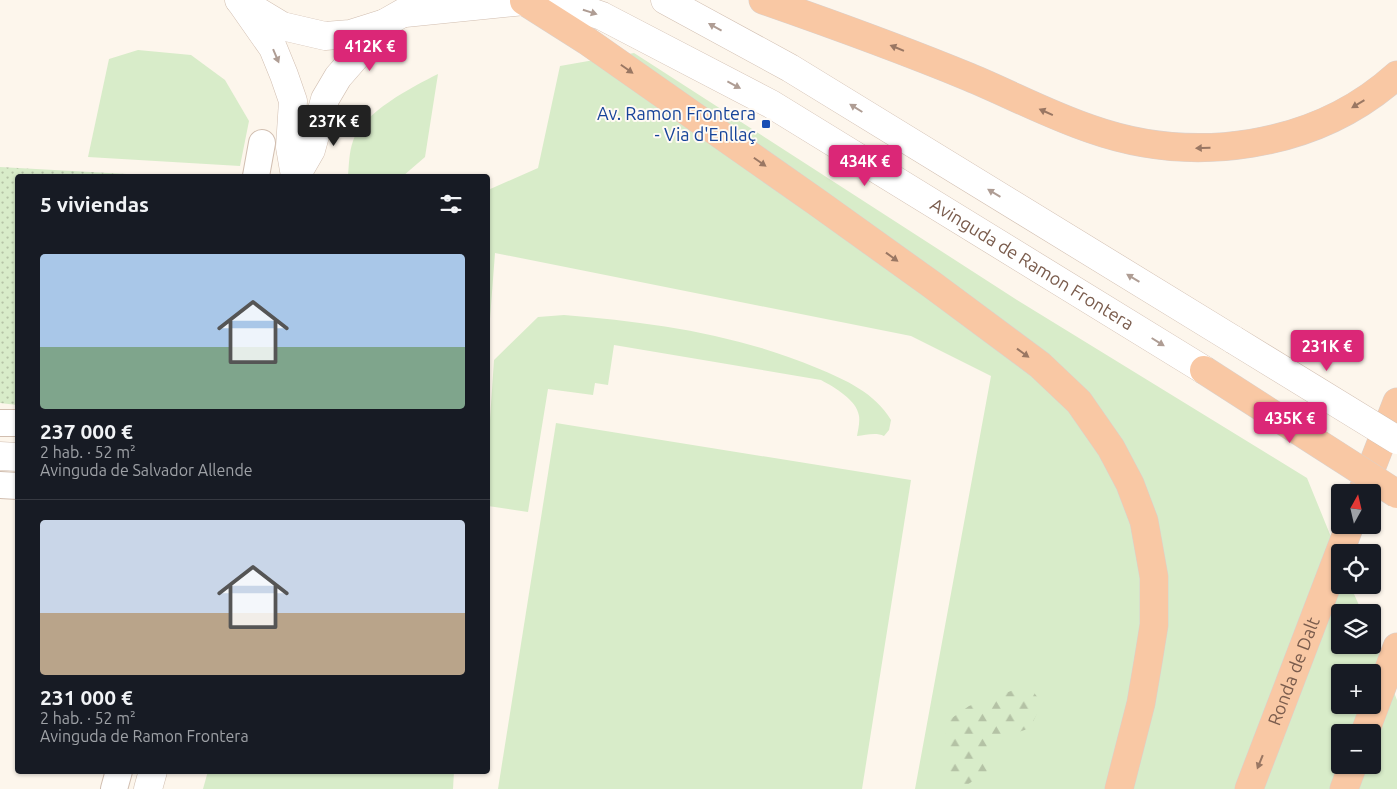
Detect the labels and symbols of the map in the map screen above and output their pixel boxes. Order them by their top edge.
one-way arrow [582,9,597,16]
one-way arrow [708,23,722,31]
pin: 412K € [329,30,411,72]
one-way arrow [889,44,904,52]
one-way arrow [273,49,281,63]
one-way arrow [620,64,634,74]
one-way arrow [727,81,742,89]
one-way arrow [1350,100,1365,108]
place label: Av. Ramon Frontera - Via d'Enllaç [597,103,756,144]
pin: 237K € [293,104,375,147]
one-way arrow [849,104,862,113]
one-way arrow [1039,108,1053,116]
marker: Av. Ramon Frontera - Via d'Enllaç [760,118,772,130]
pin: 434K € [824,144,906,187]
one-way arrow [1195,144,1211,152]
one-way arrow [753,157,767,167]
one-way arrow [988,189,1001,198]
street label: Avinguda de Ramon Frontera [927,193,1138,333]
one-way arrow [886,251,899,261]
one-way arrow [1126,274,1139,283]
pin: 231K € [1286,330,1368,372]
one-way arrow [1151,337,1164,346]
one-way arrow [1017,348,1030,358]
pin: 435K € [1249,402,1331,444]
north arrow [1331,484,1381,534]
street label: Ronda de Dalt [1263,614,1323,728]
one-way arrow [1255,755,1263,769]

